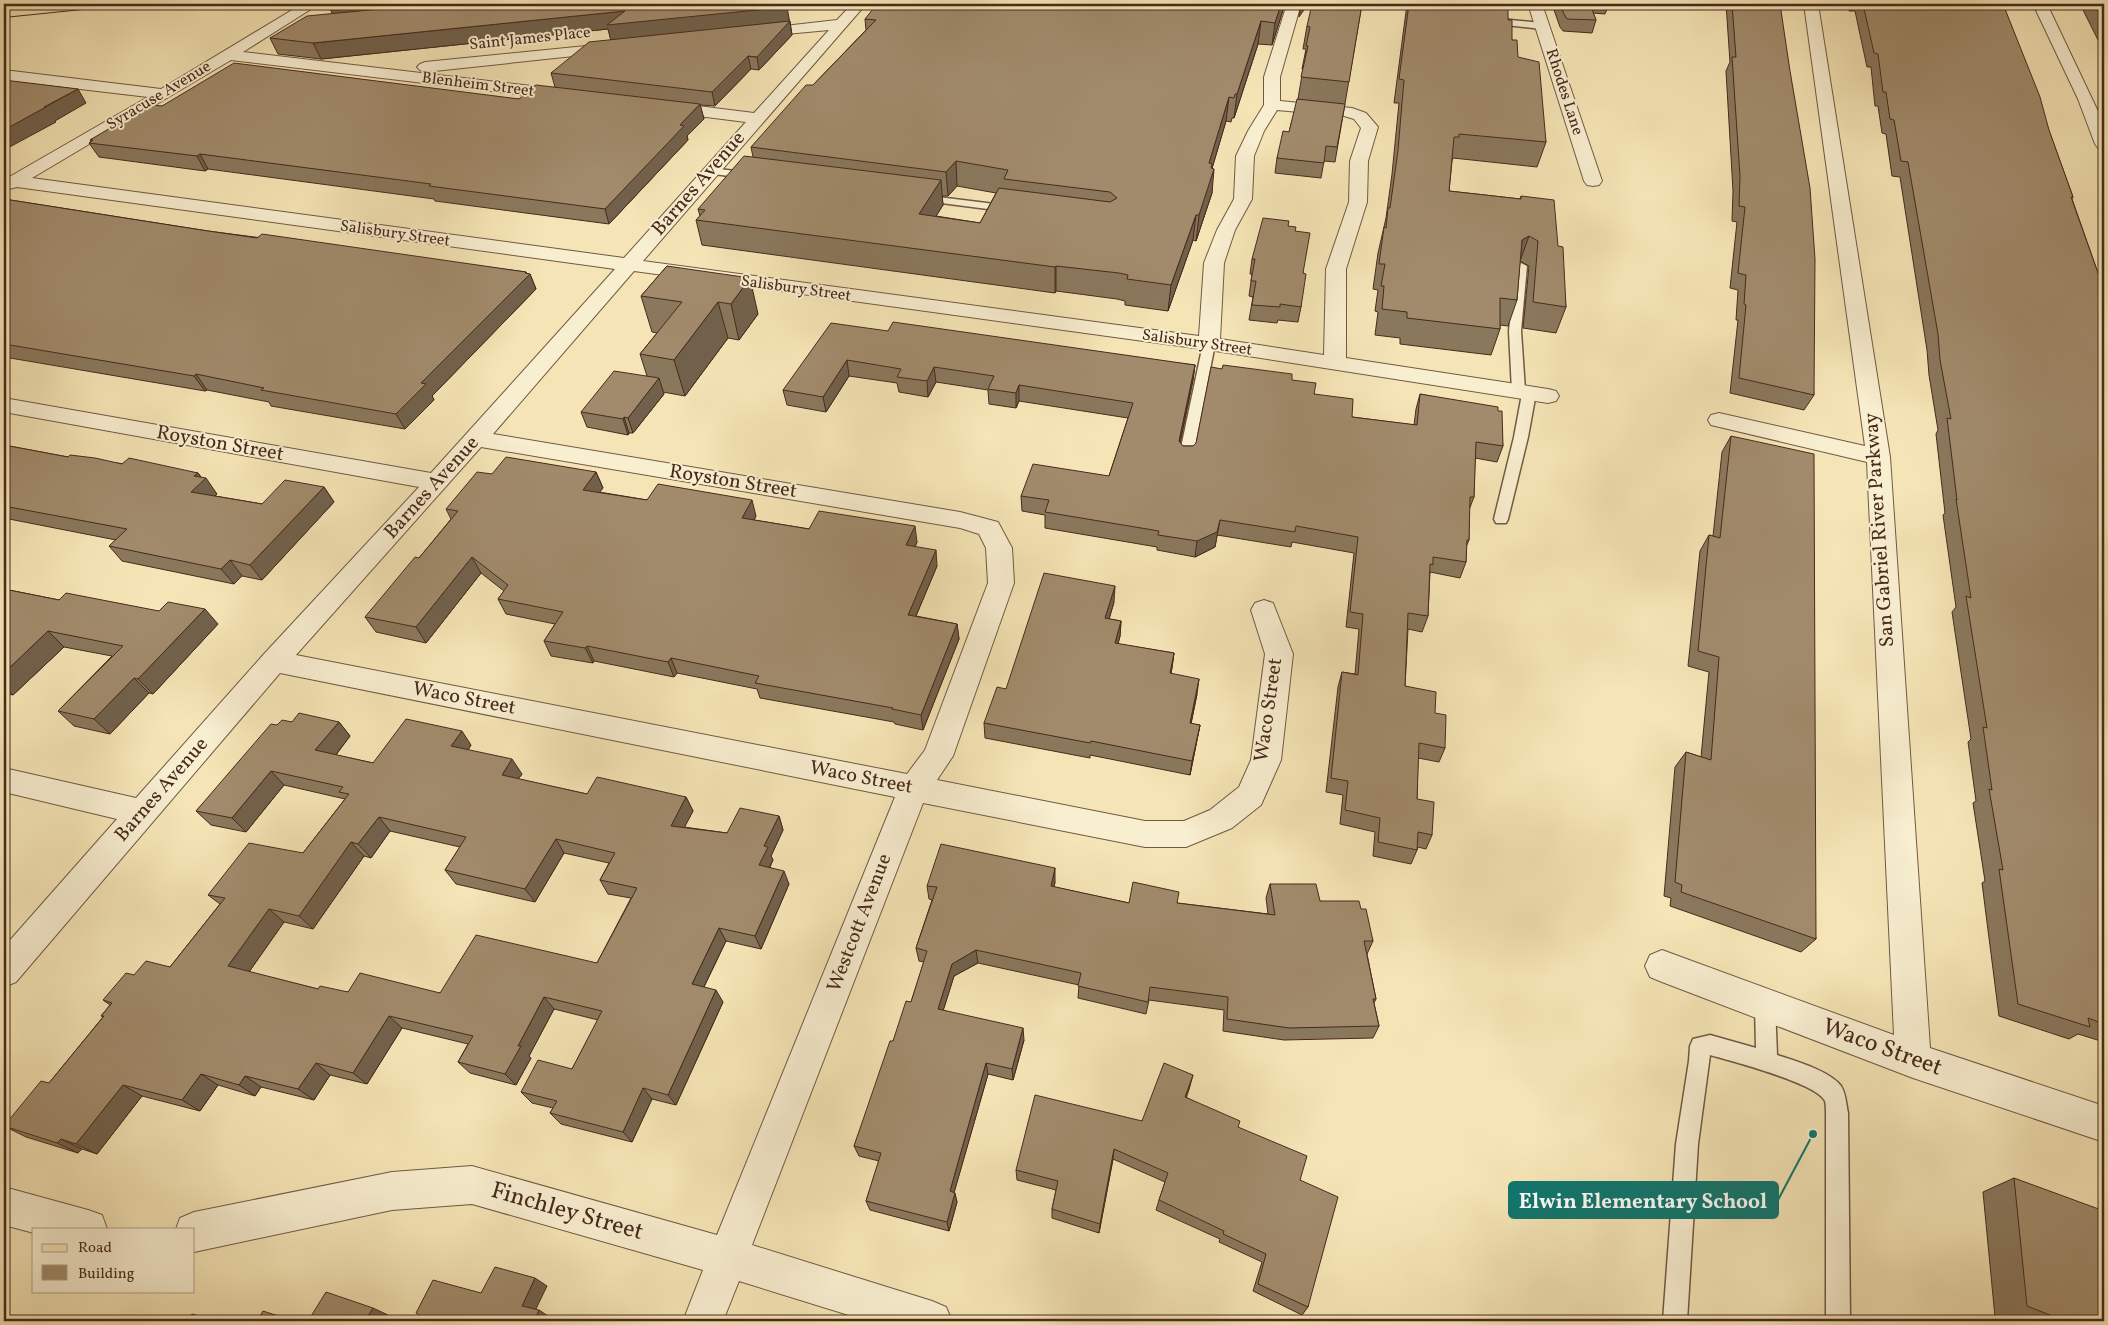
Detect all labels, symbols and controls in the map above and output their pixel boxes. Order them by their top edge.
street label: Saint James Place [468,22,592,56]
street label: Rhodes Lane [1540,46,1588,138]
street label: Syracuse Avenue [103,56,215,136]
street label: Blenheim Street [421,67,536,103]
street label: Barnes Avenue [646,126,752,242]
street label: Salisbury Street [338,215,452,253]
street label: Salisbury Street [739,270,853,308]
street label: Salisbury Street [1140,324,1254,362]
street label: San Gabriel River Parkway [1858,412,1902,648]
street label: Royston Street [154,419,286,469]
street label: Barnes Avenue [378,430,486,546]
street label: Royston Street [667,458,799,506]
street label: Waco Street [1248,656,1290,764]
street label: Waco Street [410,675,518,723]
street label: Barnes Avenue [109,732,215,848]
street label: Waco Street [807,754,915,802]
street label: Westcott Avenue [821,850,899,996]
street label: Waco Street [1817,1011,1947,1085]
street label: Finchley Street [487,1174,647,1250]
callout: Elwin Elementary School [1509,1182,1778,1218]
text: Elwin Elementary School [1519,1188,1767,1217]
legend [32,1228,195,1292]
text: Road [78,1238,112,1259]
text: Building [78,1264,135,1285]

